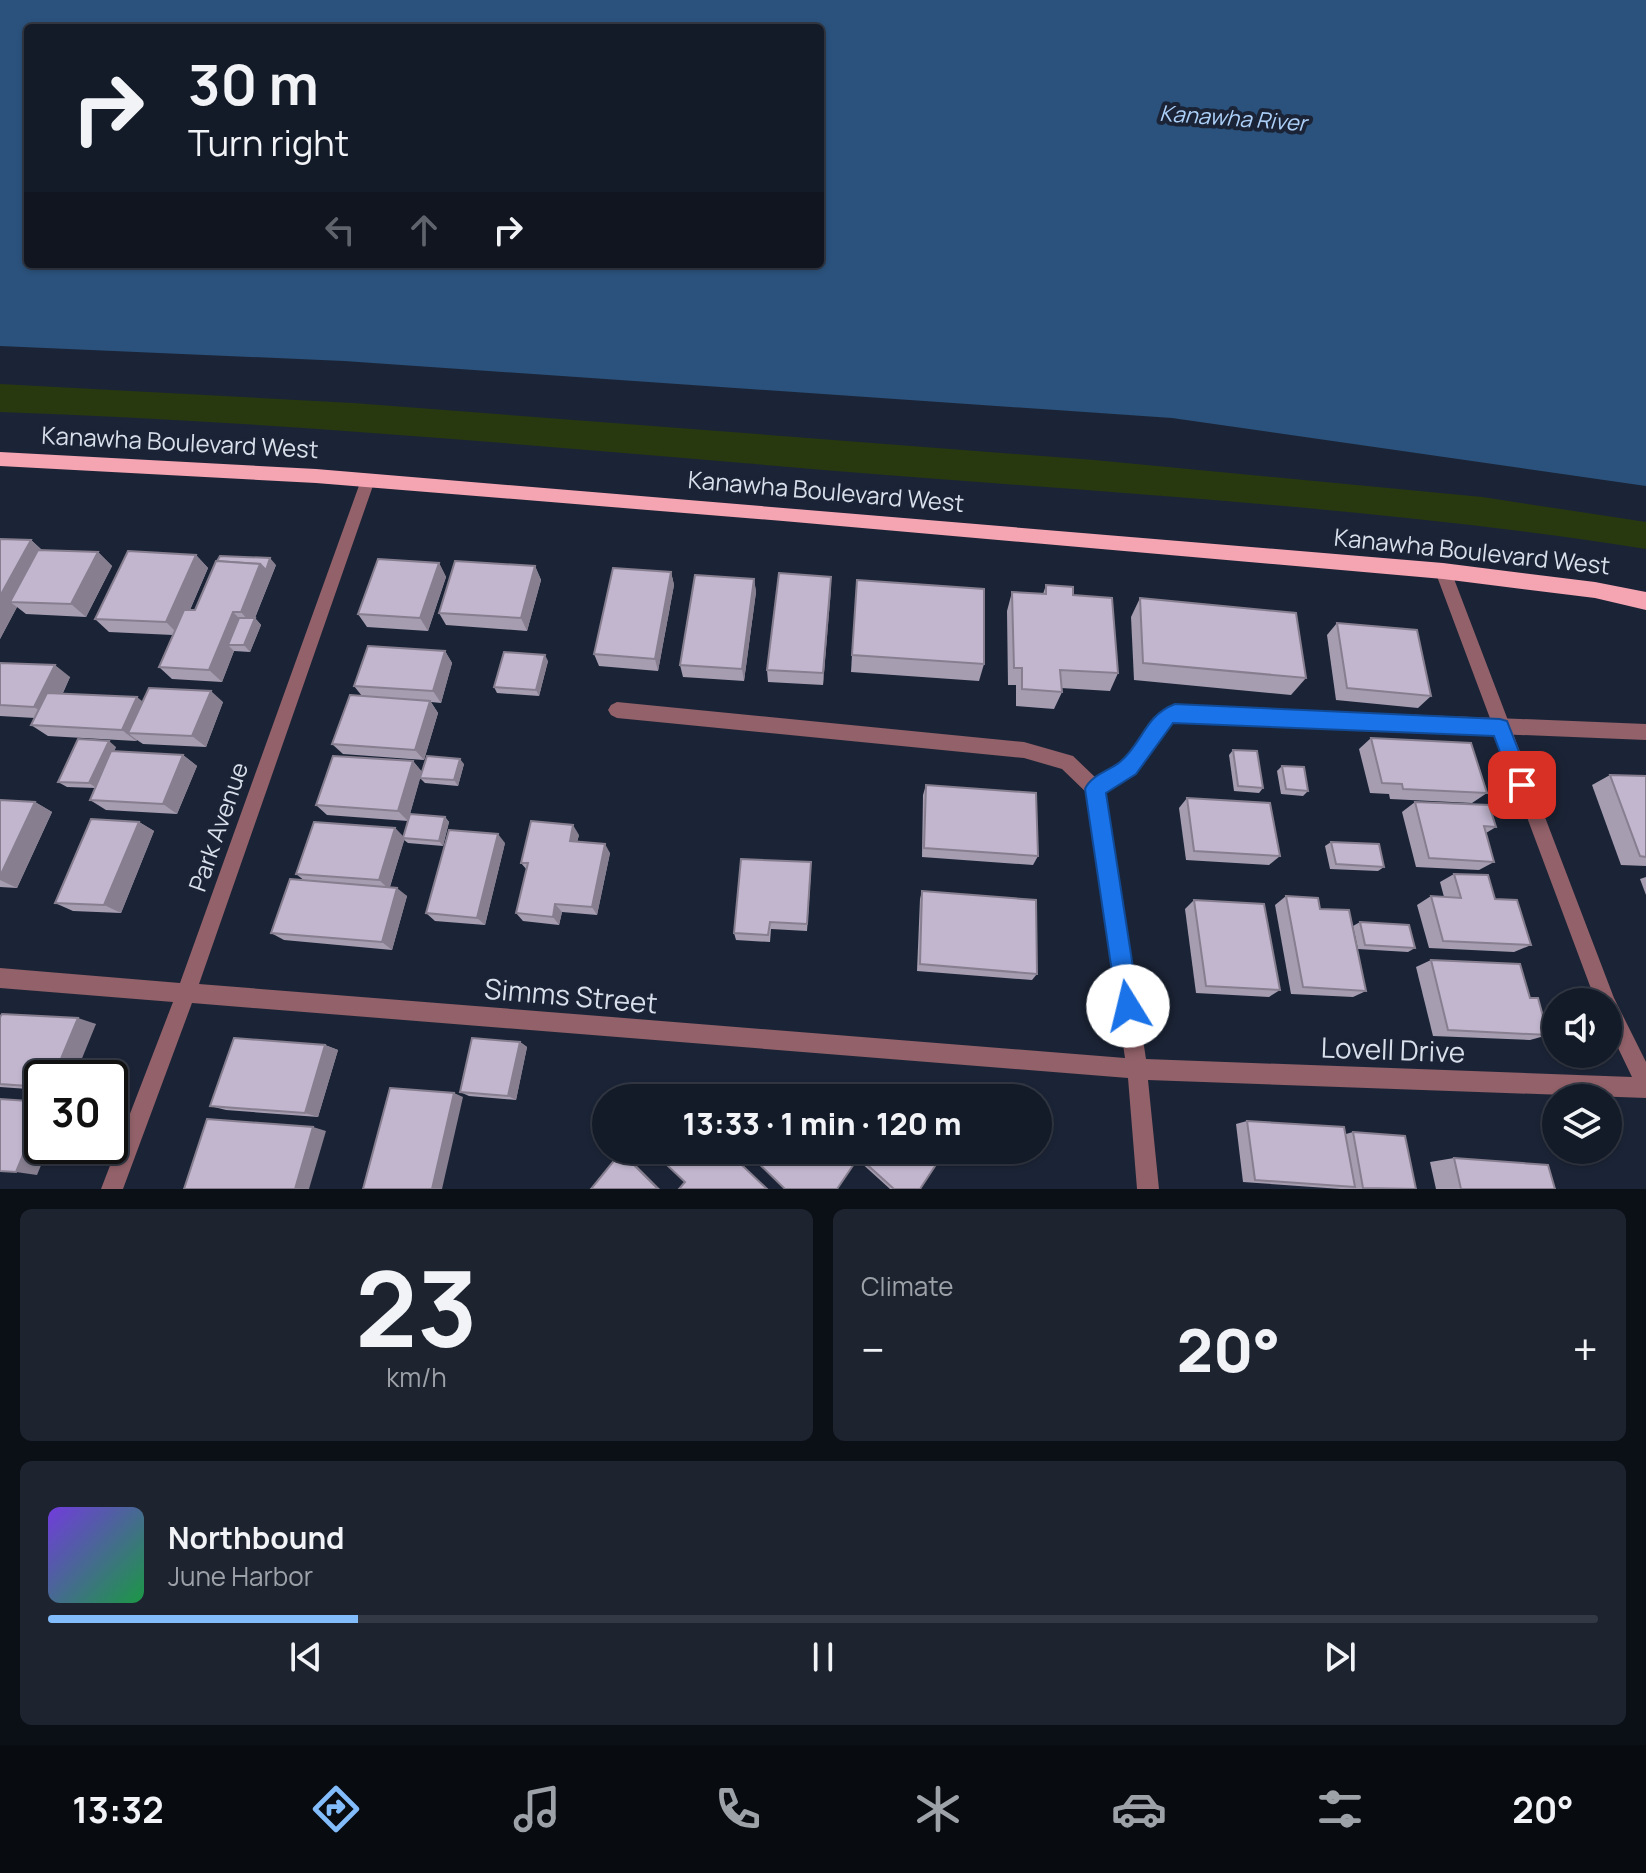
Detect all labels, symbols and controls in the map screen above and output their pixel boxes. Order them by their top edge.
text: 30 m [188,45,319,122]
icon: right [56,56,160,160]
water label: Kanawha River [1159,98,1311,138]
text: Turn right [188,118,349,167]
icon: left [318,208,362,252]
icon: ahead [402,208,446,252]
icon: right [486,208,530,252]
street label: Kanawha Boulevard West [41,418,319,465]
street label: Kanawha Boulevard West [687,462,966,519]
street label: Kanawha Boulevard West [1333,520,1612,581]
pin [1488,751,1556,819]
street label: Park Avenue [180,757,255,896]
icon: arrive [1500,763,1544,807]
position arrow [1086,964,1170,1048]
street label: Simms Street [483,969,659,1022]
map controls [1542,988,1622,1164]
button: sound [1542,988,1622,1068]
street label: Lovell Drive [1320,1027,1466,1071]
speed limit sign: 30 [24,1060,128,1164]
button: layers [1542,1084,1622,1164]
text: 13:33 · 1 min · 120 m [683,1103,961,1144]
text: 23 [355,1236,478,1378]
text: Climate [861,1268,953,1304]
text: 20° [1177,1308,1281,1390]
text: − [861,1319,885,1379]
text: + [1573,1319,1598,1379]
text: km/h [386,1359,447,1395]
text: Northbound [168,1517,345,1558]
text: June Harbor [168,1558,313,1594]
icon: previous [284,1635,328,1679]
icon: pause [801,1635,845,1679]
icon: next [1318,1635,1362,1679]
icon: directions [308,1781,364,1837]
icon: music [509,1781,565,1837]
icon: phone [710,1781,766,1837]
icon: climate [910,1781,966,1837]
icon: car [1111,1781,1167,1837]
icon: filters [1312,1781,1368,1837]
text: 13:32 [72,1785,164,1834]
text: 20° [1512,1785,1574,1834]

